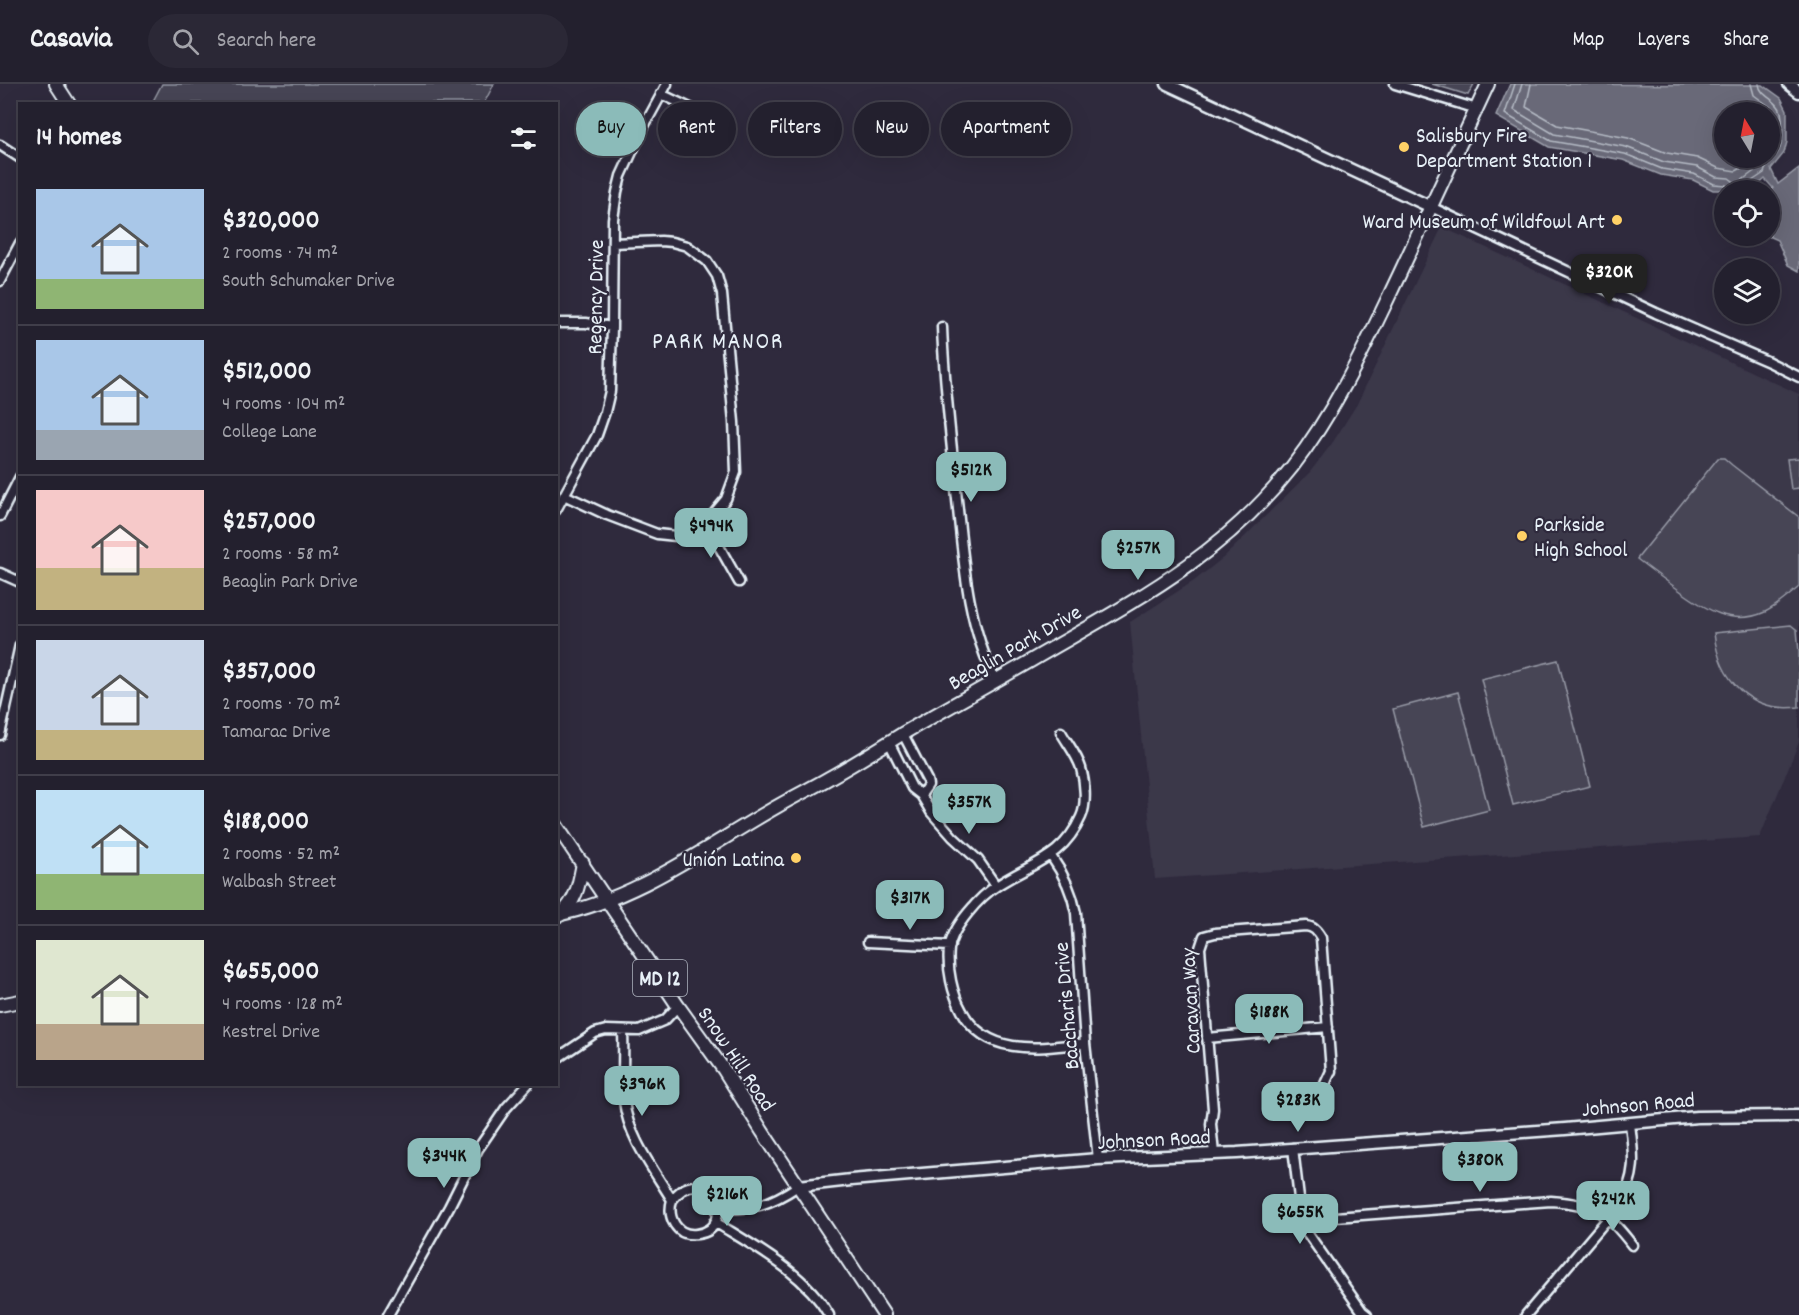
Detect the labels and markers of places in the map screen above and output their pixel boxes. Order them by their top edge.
place label: Salisbury Fire Department Station 1 [1416,122,1592,178]
marker: Salisbury Fire Department Station 1 [1397,140,1411,154]
place label: Ward Museum of Wildfowl Art [1363,208,1605,239]
marker: Ward Museum of Wildfowl Art [1610,213,1624,227]
pin: $320K [1567,254,1651,305]
pin: $512K [929,452,1013,503]
pin: $494K [669,508,753,559]
place label: Parkside High School [1534,511,1627,567]
marker: Parkside High School [1515,529,1529,543]
pin: $257K [1096,530,1180,581]
pin: $357K [927,784,1011,835]
place label: Unión Latina [682,846,785,877]
marker: Unión Latina [789,851,803,865]
pin: $317K [868,880,952,931]
pin: $188K [1227,994,1311,1045]
pin: $396K [600,1066,684,1117]
pin: $283K [1256,1082,1340,1133]
pin: $344K [402,1138,486,1189]
pin: $380K [1438,1142,1522,1193]
pin: $216K [685,1176,769,1227]
pin: $242K [1571,1181,1655,1232]
pin: $655K [1258,1194,1342,1245]

